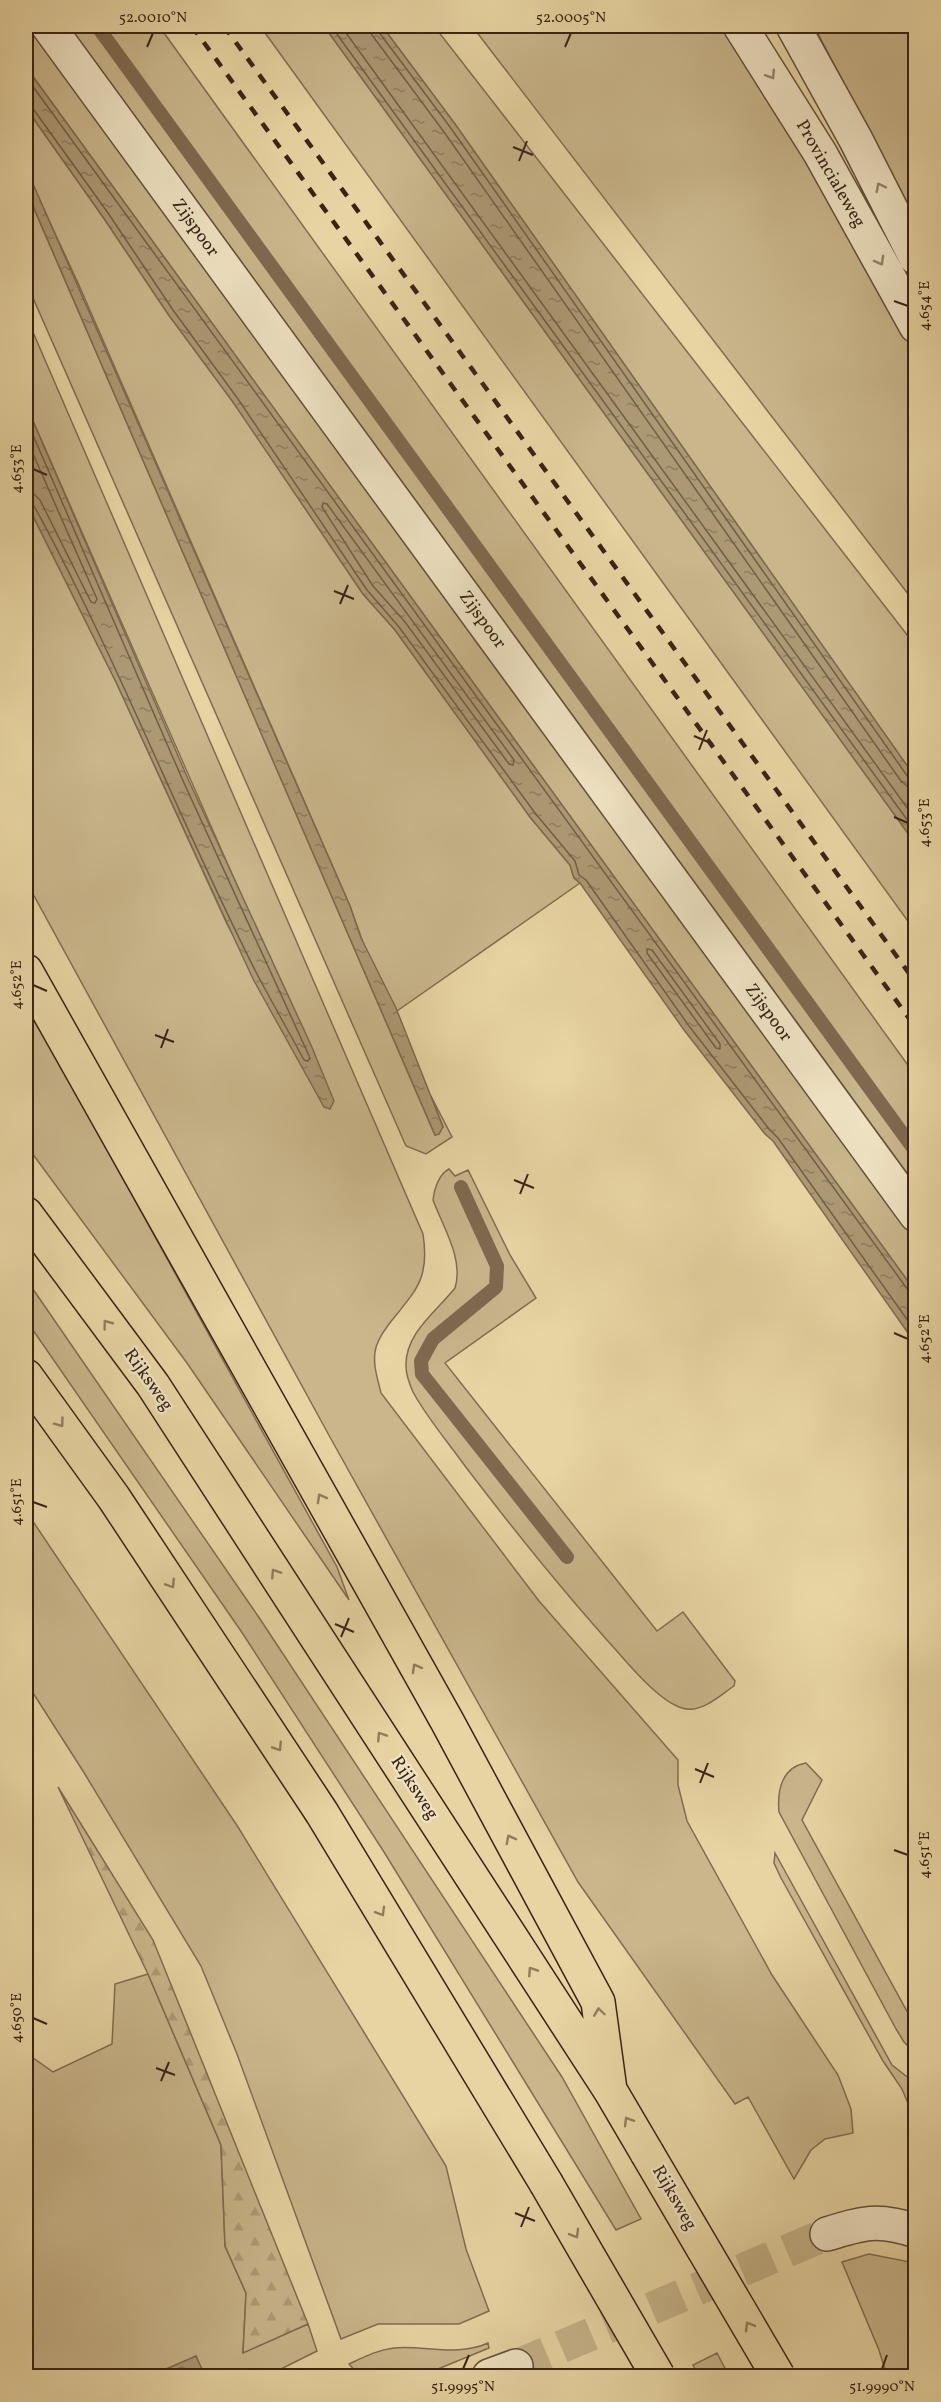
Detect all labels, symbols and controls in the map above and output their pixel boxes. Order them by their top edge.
text: 52.0010°N [119,8,187,29]
text: 52.0005°N [536,8,606,29]
one-way arrow [764,68,775,79]
street label: Provincialeweg [789,115,871,233]
one-way arrow [876,183,887,193]
street label: Zijspoor [165,194,225,263]
one-way arrow [873,255,884,266]
text: 4.654°E [915,281,936,331]
text: 4.653°E [7,444,28,494]
street label: Zijspoor [452,586,512,655]
text: 4.653°E [915,798,936,848]
text: 4.652°E [7,960,28,1010]
street label: Zijspoor [738,979,798,1048]
text: 4.652°E [915,1314,936,1364]
one-way arrow [104,1319,115,1330]
street label: Rijksweg [117,1344,179,1416]
one-way arrow [53,1417,64,1428]
text: 4.651°E [7,1478,28,1526]
one-way arrow [317,1494,328,1504]
one-way arrow [270,1569,282,1579]
one-way arrow [163,1577,174,1588]
one-way arrow [412,1664,424,1674]
one-way arrow [377,1732,388,1743]
one-way arrow [270,1740,281,1751]
street label: Rijksweg [384,1751,444,1825]
text: 4.651°E [915,1831,936,1879]
one-way arrow [506,1835,517,1845]
one-way arrow [374,1906,386,1916]
one-way arrow [528,1967,539,1978]
text: 4.650°E [7,1993,28,2043]
one-way arrow [594,2007,606,2016]
one-way arrow [624,2117,636,2127]
street label: Rijksweg [645,2161,703,2235]
one-way arrow [568,2228,580,2238]
one-way arrow [744,2322,756,2332]
text: 51.9995°N [431,2377,495,2398]
text: 51.9990°N [849,2377,915,2398]

